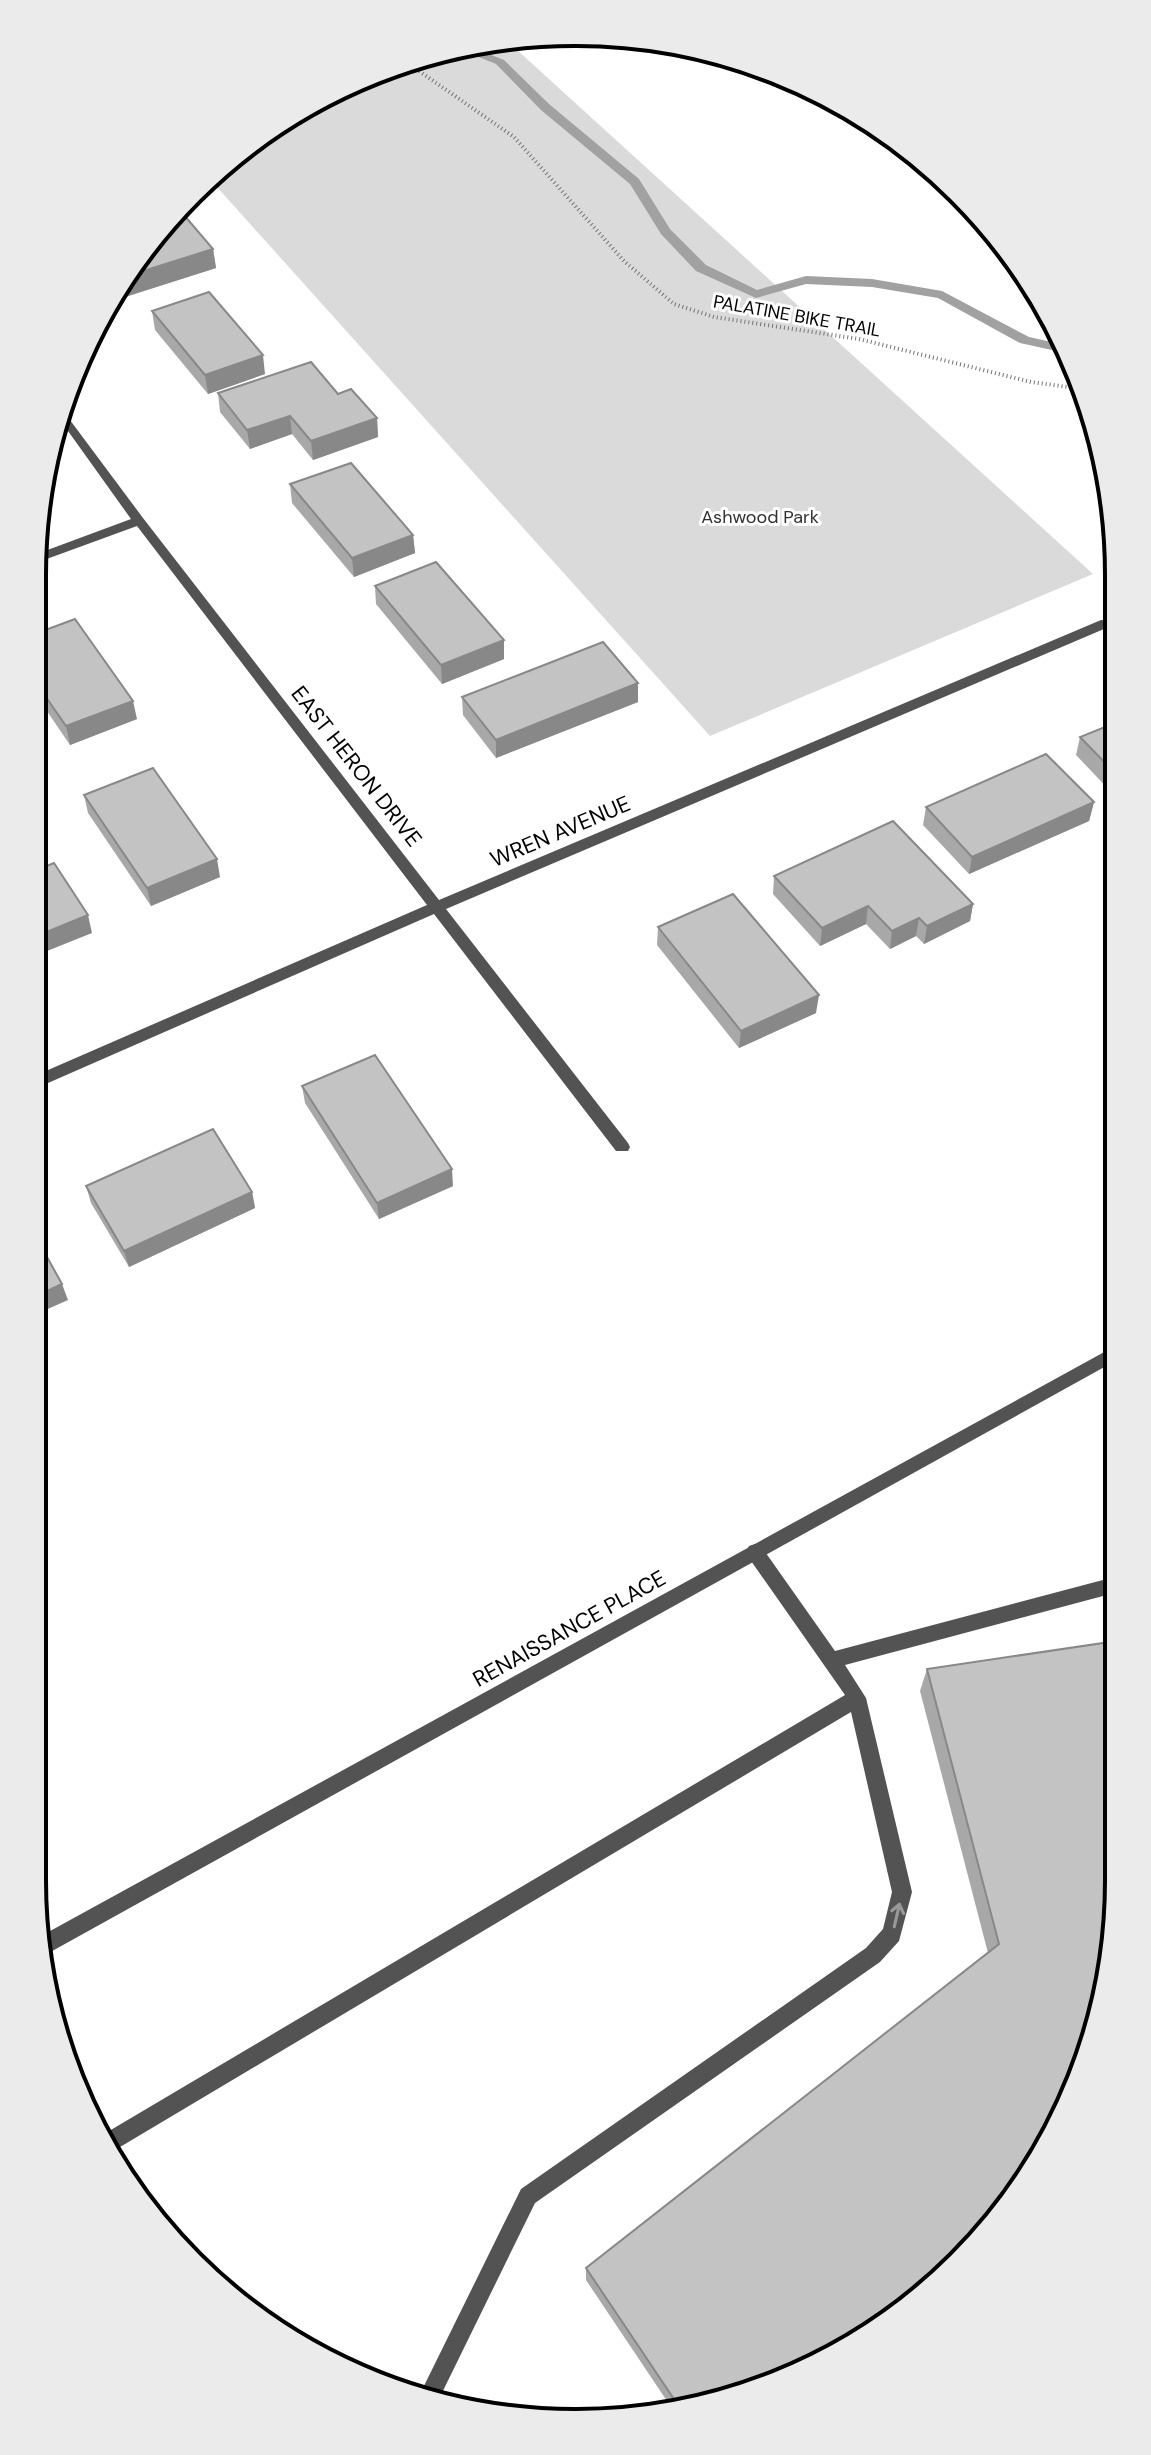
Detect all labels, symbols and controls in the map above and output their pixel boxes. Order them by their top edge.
street label: PALATINE BIKE TRAIL [711,289,883,343]
park label: Ashwood Park [701,505,819,529]
street label: EAST HERON DRIVE [285,680,429,853]
street label: WREN AVENUE [486,789,635,874]
street label: RENAISSANCE PLACE [468,1563,671,1694]
one-way arrow [890,1903,905,1929]

